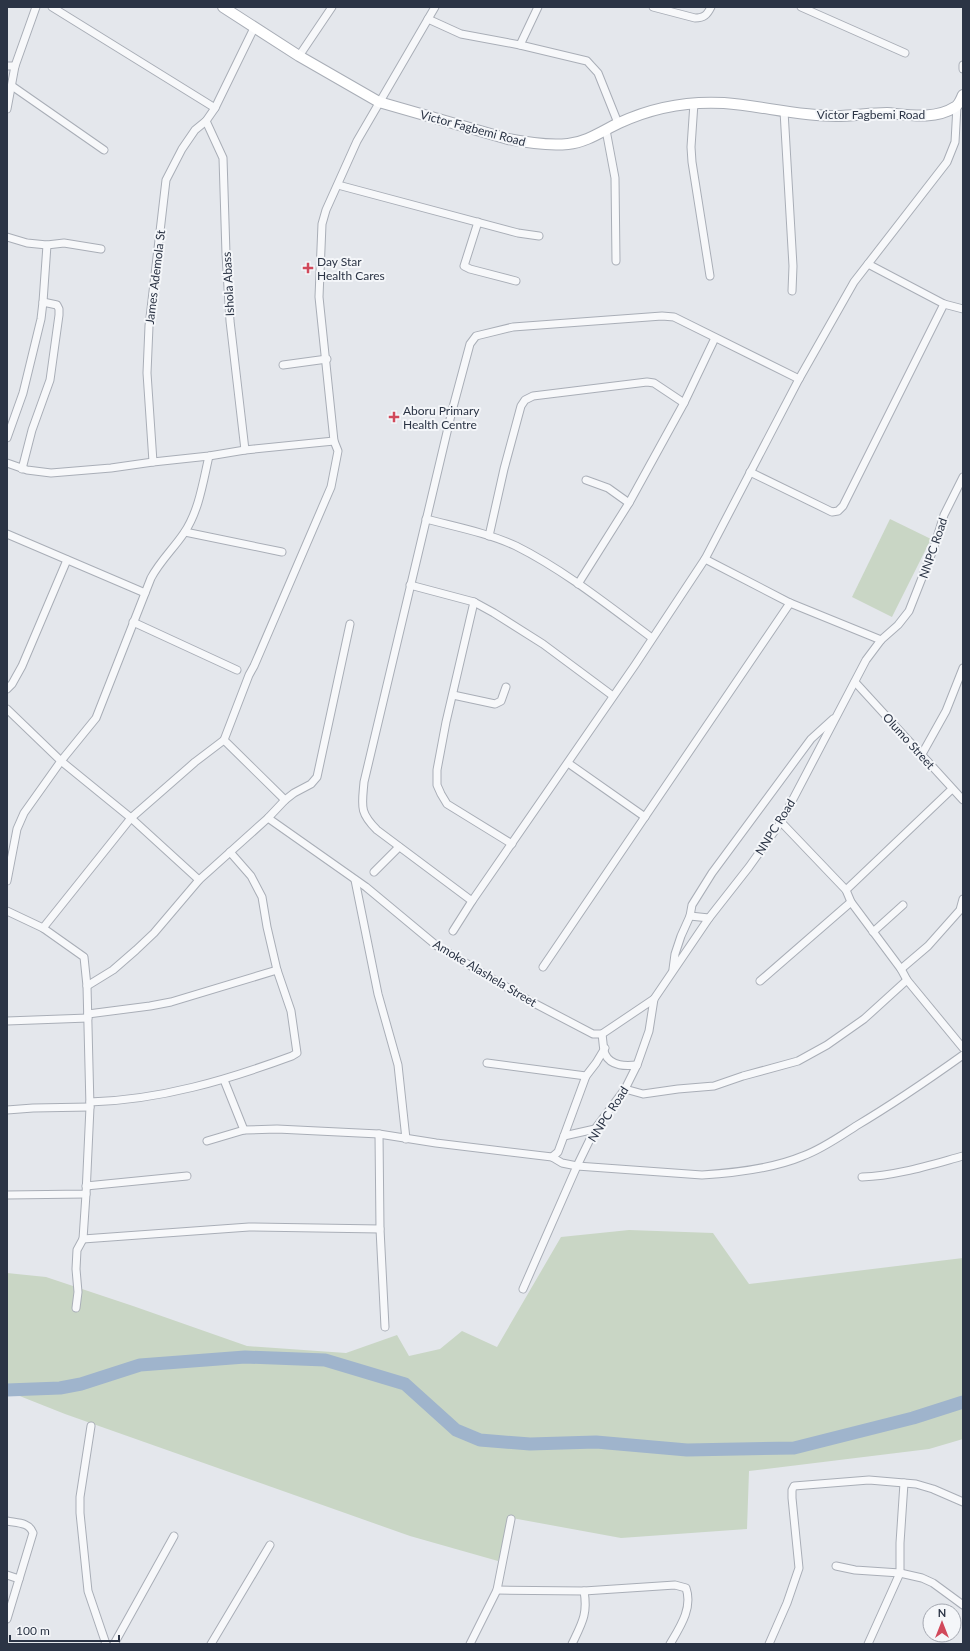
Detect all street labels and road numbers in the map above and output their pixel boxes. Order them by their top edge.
street label: Victor Fagbemi Road [419,107,527,149]
street label: Victor Fagbemi Road [817,107,925,122]
street label: James Ademola St [142,228,168,325]
street label: Ishola Abass [219,251,237,317]
street label: NNPC Road [916,516,950,580]
street label: Olumo Street [880,710,939,773]
street label: NNPC Road [752,796,798,858]
street label: Amoke Alashela Street [431,936,540,1010]
street label: NNPC Road [584,1083,632,1145]

